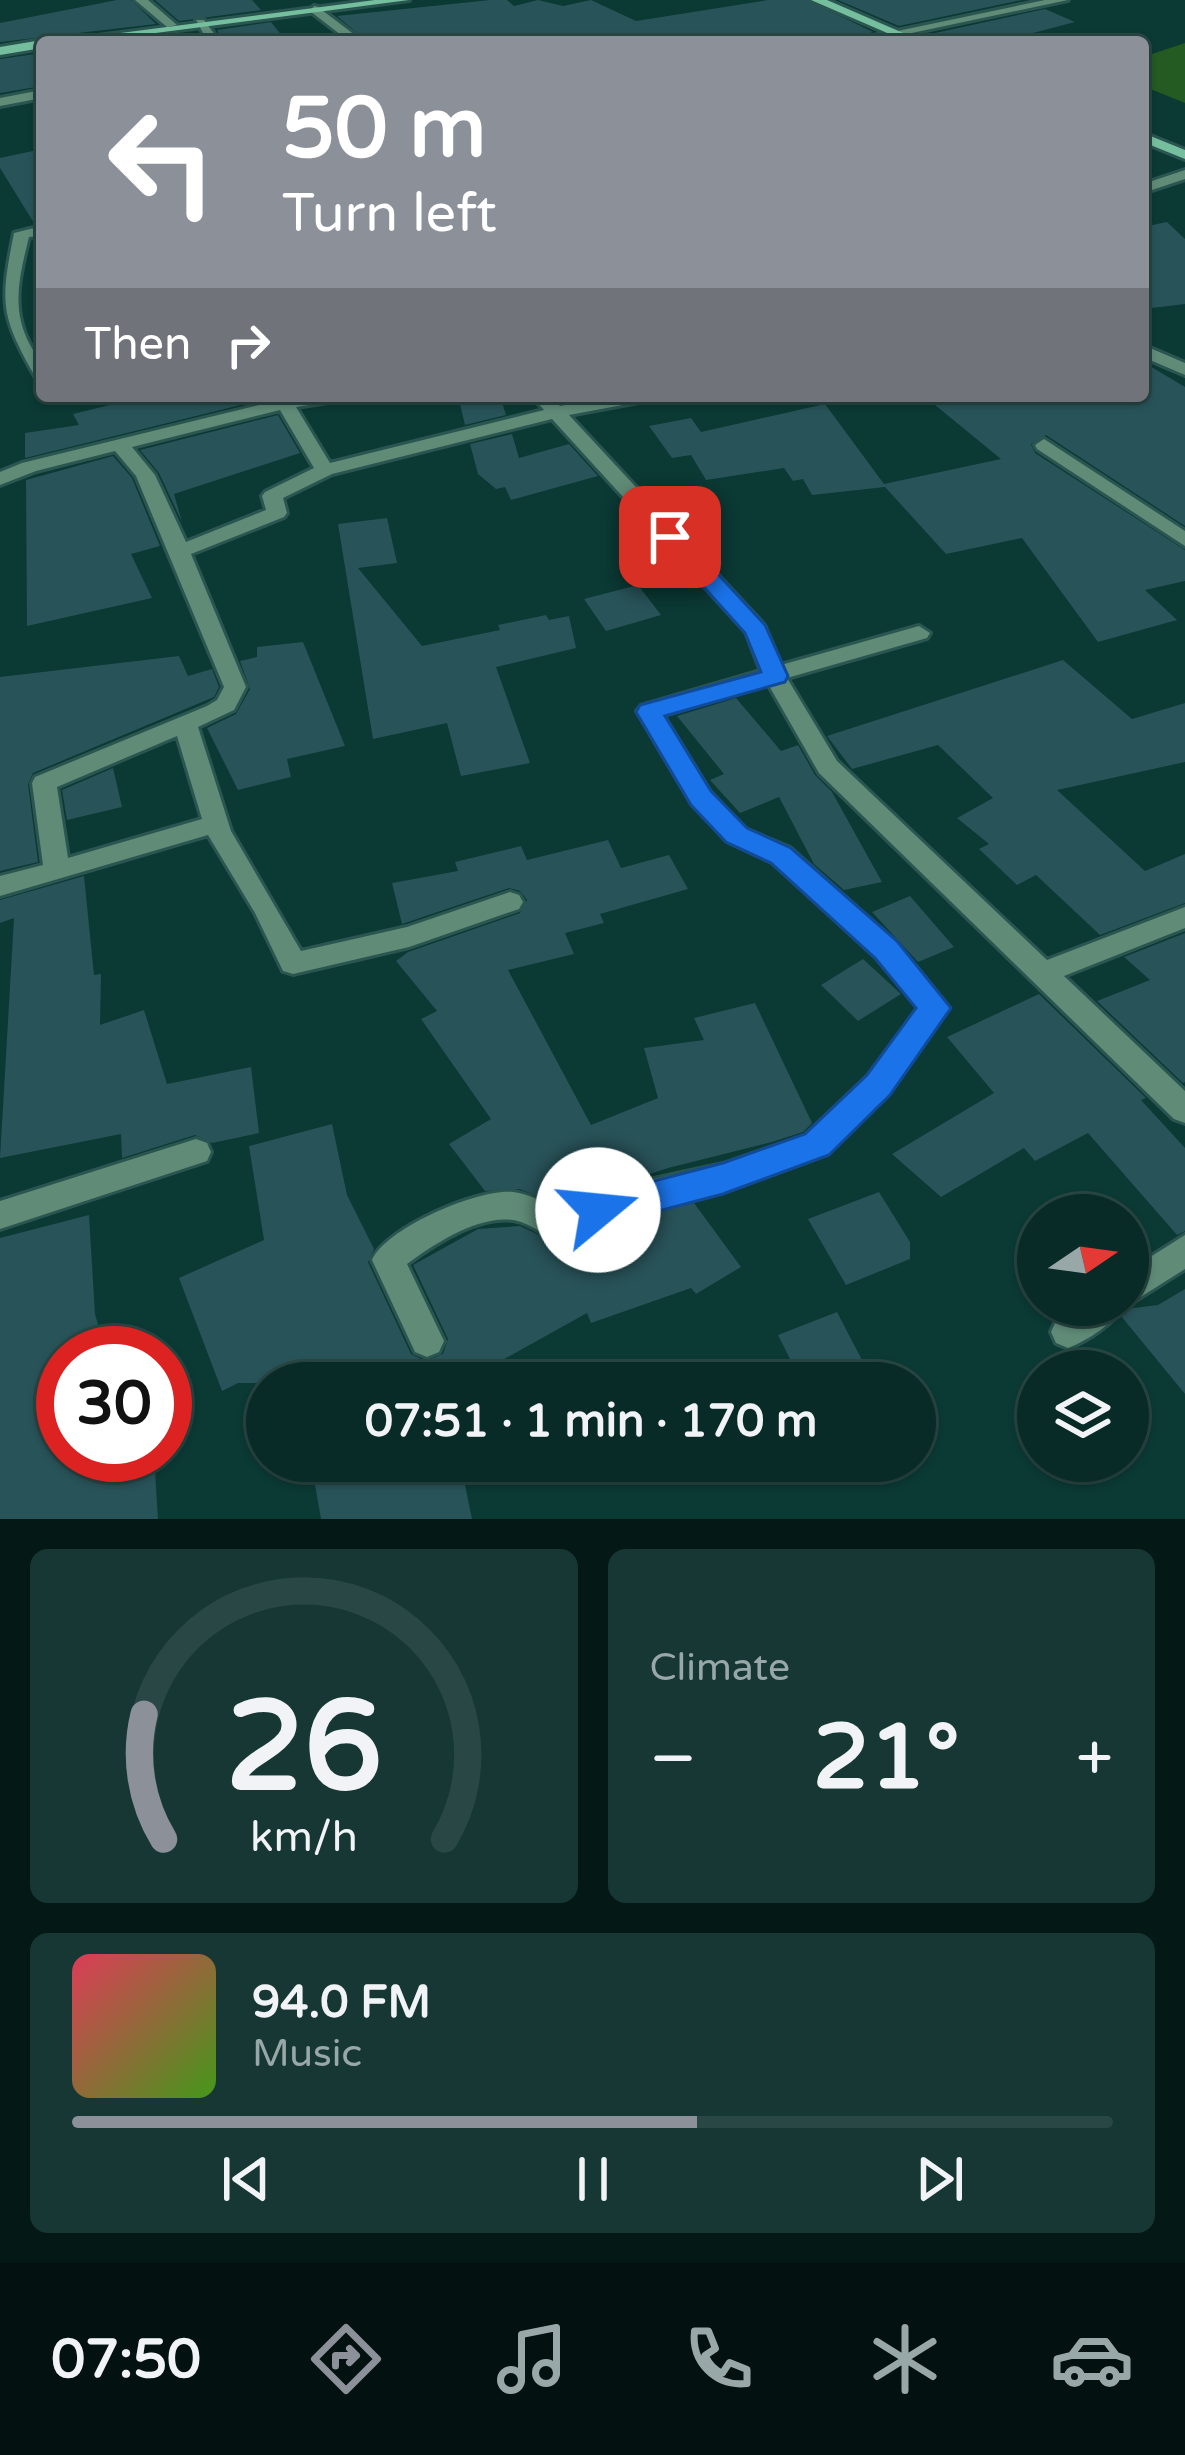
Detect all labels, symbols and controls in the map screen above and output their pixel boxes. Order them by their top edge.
text: 50 m [282,79,486,180]
icon: left [84,84,240,240]
text: Turn left [282,181,497,246]
icon: right [215,312,281,378]
text: Then [84,318,191,372]
pin [619,486,721,588]
icon: arrive [637,504,703,570]
position arrow [535,1147,661,1273]
north arrow [1017,1194,1149,1326]
map controls [1017,1194,1149,1482]
speed limit sign: 30 [36,1326,192,1482]
button: layers [1017,1350,1149,1482]
text: 07:51 · 1 min · 170 m [365,1395,817,1449]
text: Climate [650,1644,790,1691]
text: 26 [225,1673,382,1824]
text: 21° [813,1704,960,1813]
text: − [650,1719,697,1799]
text: + [1076,1719,1113,1799]
text: km/h [250,1812,358,1863]
text: 94.0 FM [252,1976,431,2030]
text: Music [252,2030,362,2077]
icon: previous [213,2146,279,2212]
icon: pause [560,2146,626,2212]
icon: next [907,2146,973,2212]
icon: directions [304,2317,388,2401]
icon: music [490,2317,574,2401]
icon: phone [677,2317,761,2401]
icon: climate [863,2317,947,2401]
icon: car [1050,2317,1134,2401]
text: 07:50 [51,2327,201,2392]

